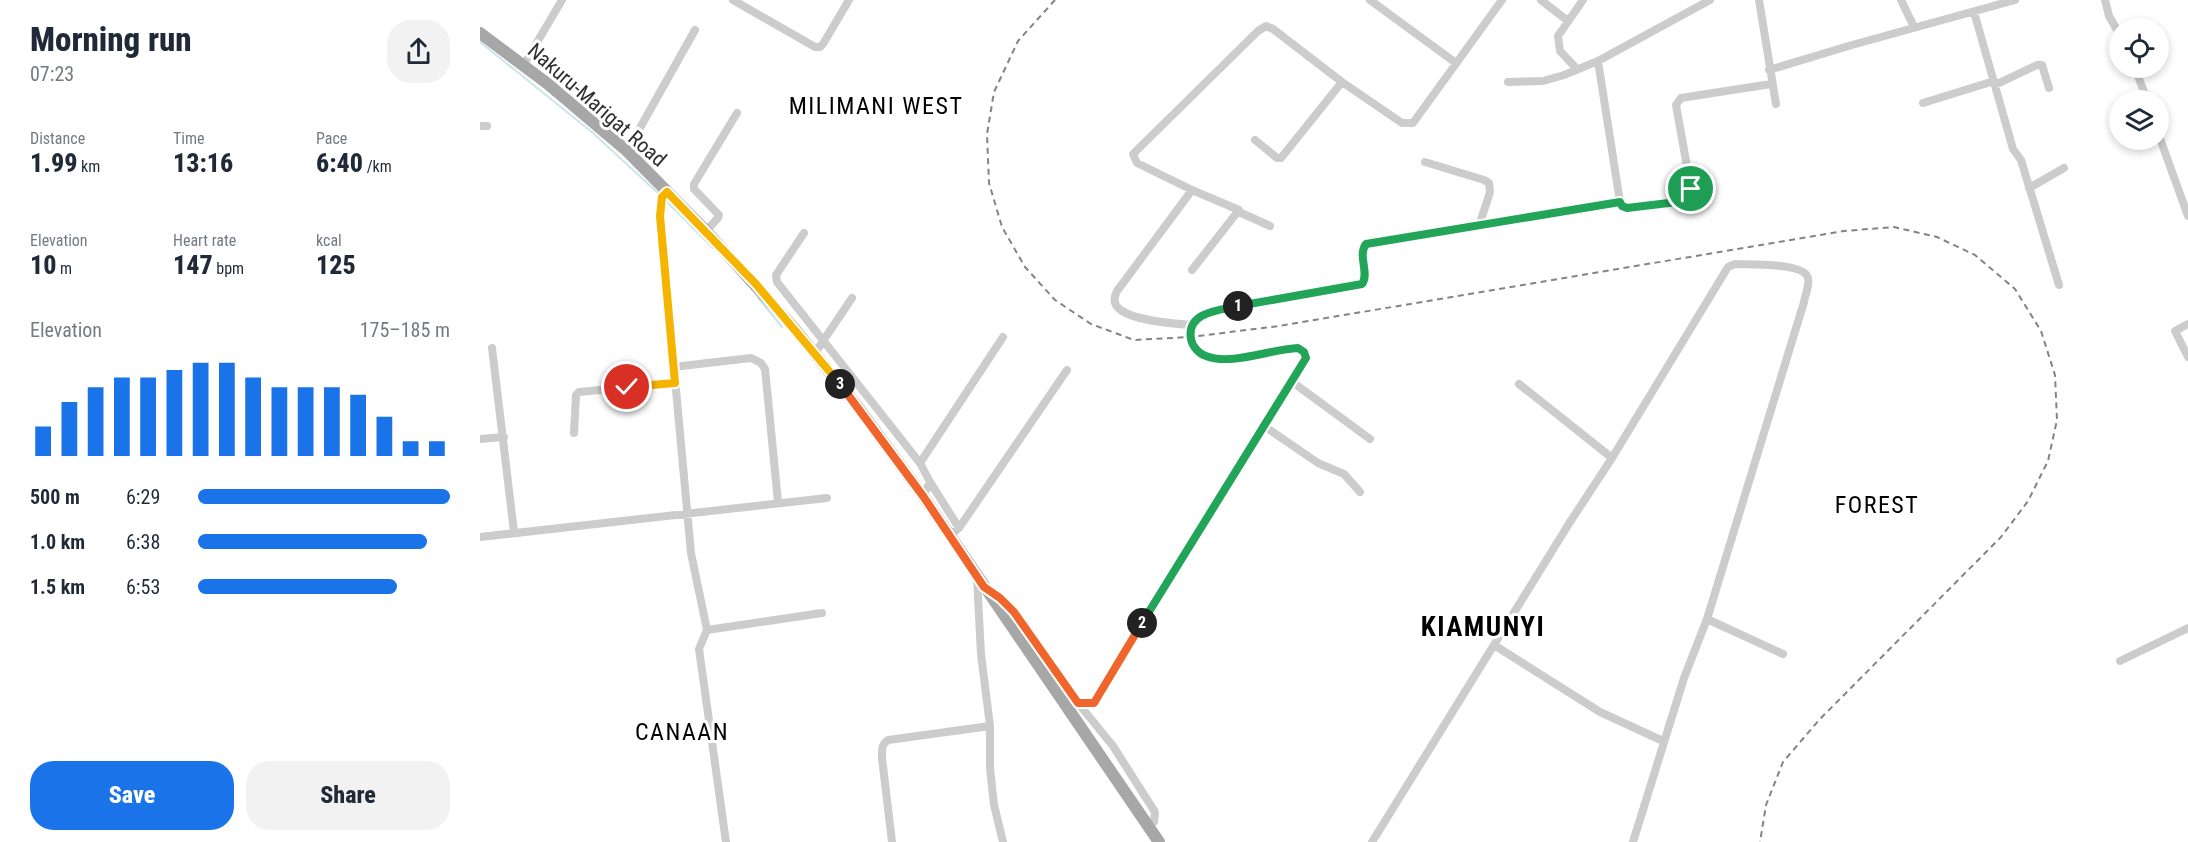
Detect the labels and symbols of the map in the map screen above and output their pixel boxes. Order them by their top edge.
street label: Nakuru-Marigat Road [523,38,671,172]
district label: MILIMANI WEST [789,92,963,120]
pin [1665,163,1716,214]
pin: 1 [1223,291,1253,321]
pin [601,361,652,412]
pin: 3 [825,369,855,399]
district label: FOREST [1835,491,1919,519]
pin: 2 [1127,608,1157,638]
district label: KIAMUNYI [1421,611,1545,643]
district label: CANAAN [635,718,729,746]

